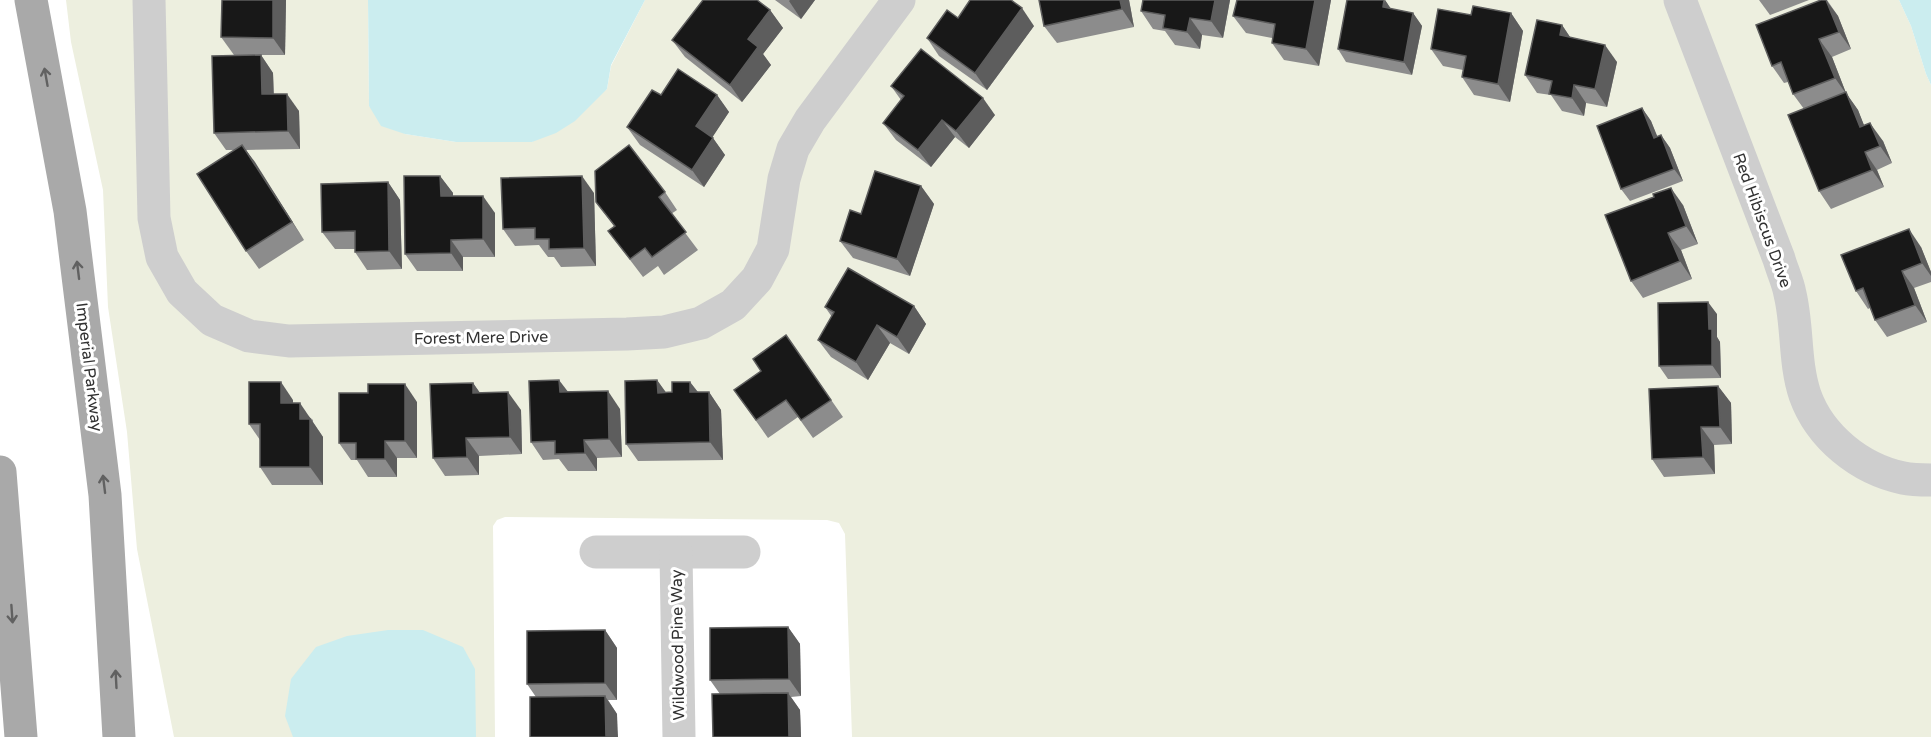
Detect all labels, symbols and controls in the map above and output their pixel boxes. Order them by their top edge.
one-way arrow [40,68,51,88]
street label: Red Hibiscus Drive [1728,150,1796,290]
one-way arrow [72,260,83,280]
street label: Imperial Parkway [71,302,107,433]
street label: Forest Mere Drive [414,327,548,349]
one-way arrow [98,475,109,494]
street label: Wildwood Pine Way [667,569,689,721]
one-way arrow [7,604,18,623]
one-way arrow [110,669,121,689]

